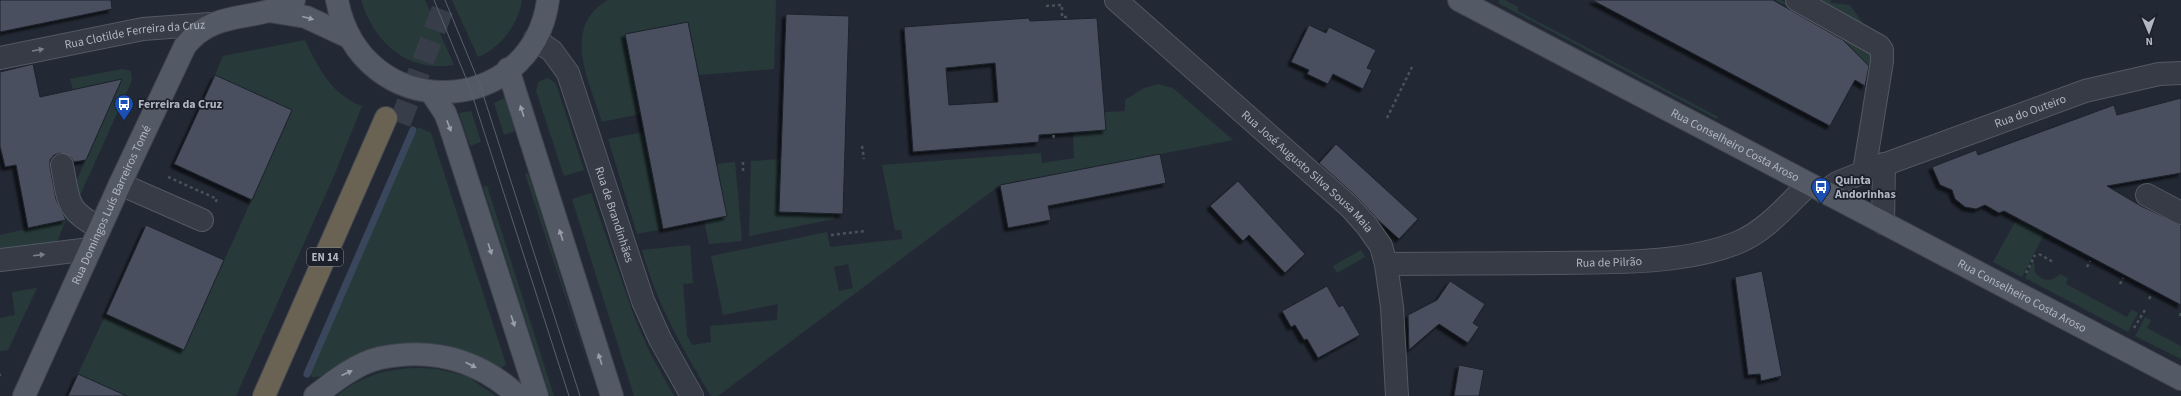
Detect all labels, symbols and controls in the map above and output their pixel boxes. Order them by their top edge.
north arrow [2129,12,2169,52]
street label: Rua Clotilde Ferreira da Cruz [63,16,206,53]
one-way arrow [301,16,314,22]
text: N [2145,34,2153,49]
one-way arrow [32,47,44,53]
street label: Rua do Outeiro [1992,90,2068,132]
bus stop icon: Ferreira da Cruz [113,93,135,121]
place label: Ferreira da Cruz [138,96,223,113]
street label: Rua Conselheiro Costa Aroso [1668,104,1803,186]
one-way arrow [518,105,524,117]
street label: Rua José Augusto Silva Sousa Maia [1238,106,1377,236]
one-way arrow [447,120,453,132]
street label: Rua Domingos Luís Barreiros Tomé [67,122,155,287]
street label: Rua de Brandinhães [591,164,638,265]
place label: Quinta Andorinhas [1834,172,1896,203]
bus stop icon: Quinta Andorinhas [1810,176,1832,204]
one-way arrow [558,229,564,241]
one-way arrow [487,243,493,255]
road number: EN 14 [307,248,343,266]
one-way arrow [33,252,45,258]
street label: Rua de Pilrão [1576,253,1643,271]
street label: Rua Conselheiro Costa Aroso [1955,255,2090,336]
one-way arrow [510,315,516,327]
one-way arrow [597,353,603,365]
one-way arrow [465,362,477,368]
one-way arrow [341,370,352,376]

